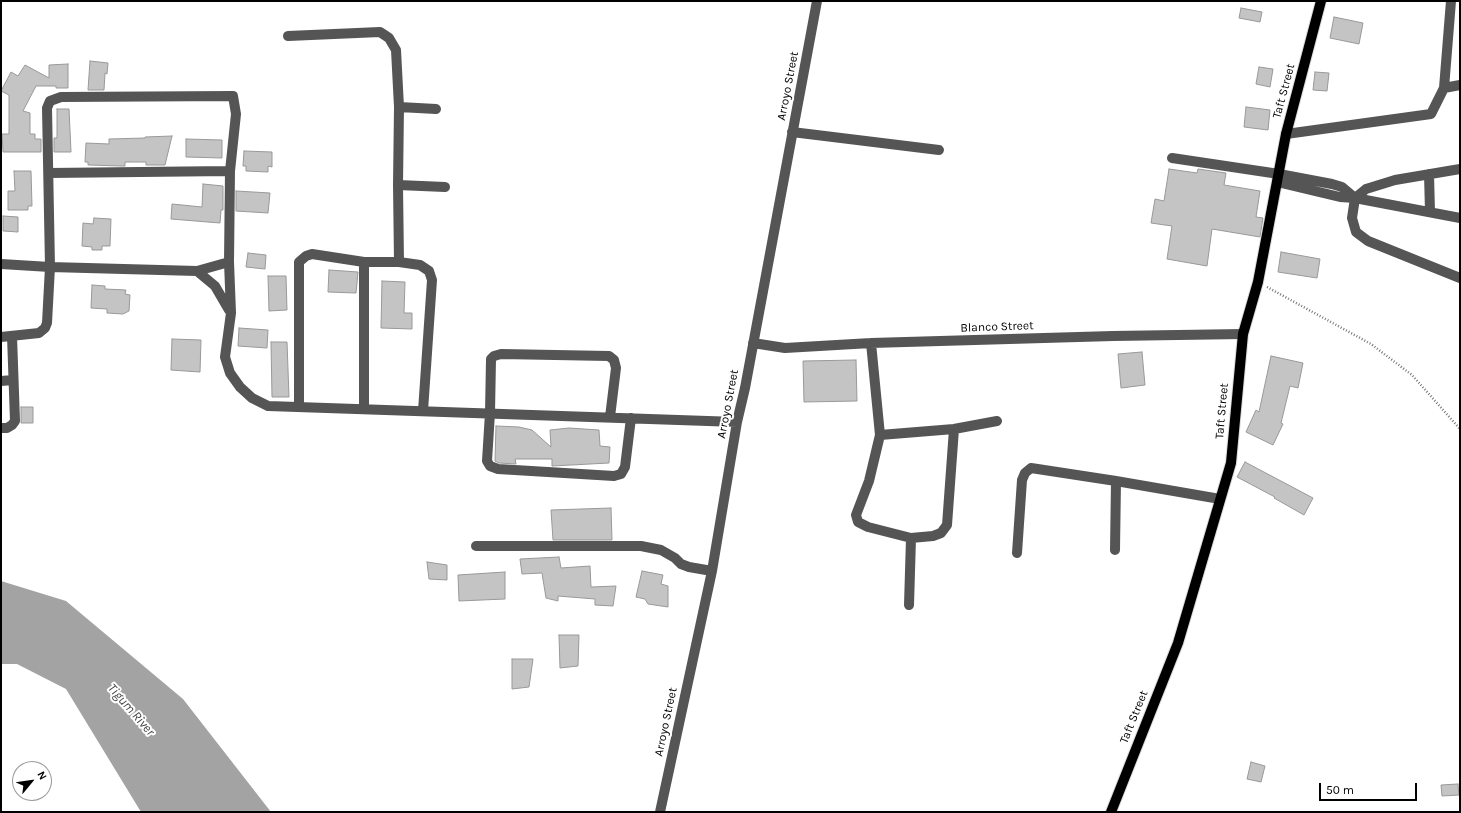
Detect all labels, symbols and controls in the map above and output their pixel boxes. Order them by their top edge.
street label: Arroyo Street [774,50,802,122]
street label: Taft Street [1270,62,1298,120]
street label: Blanco Street [960,319,1034,335]
street label: Arroyo Street [714,368,742,440]
street label: Taft Street [1212,382,1232,440]
water label: Tigum River [104,681,158,739]
street label: Arroyo Street [652,686,680,758]
street label: Taft Street [1117,688,1151,746]
north arrow [12,761,52,801]
text: N [34,769,50,782]
scale bar [1321,775,1419,801]
text: 50 m [1326,783,1354,797]

